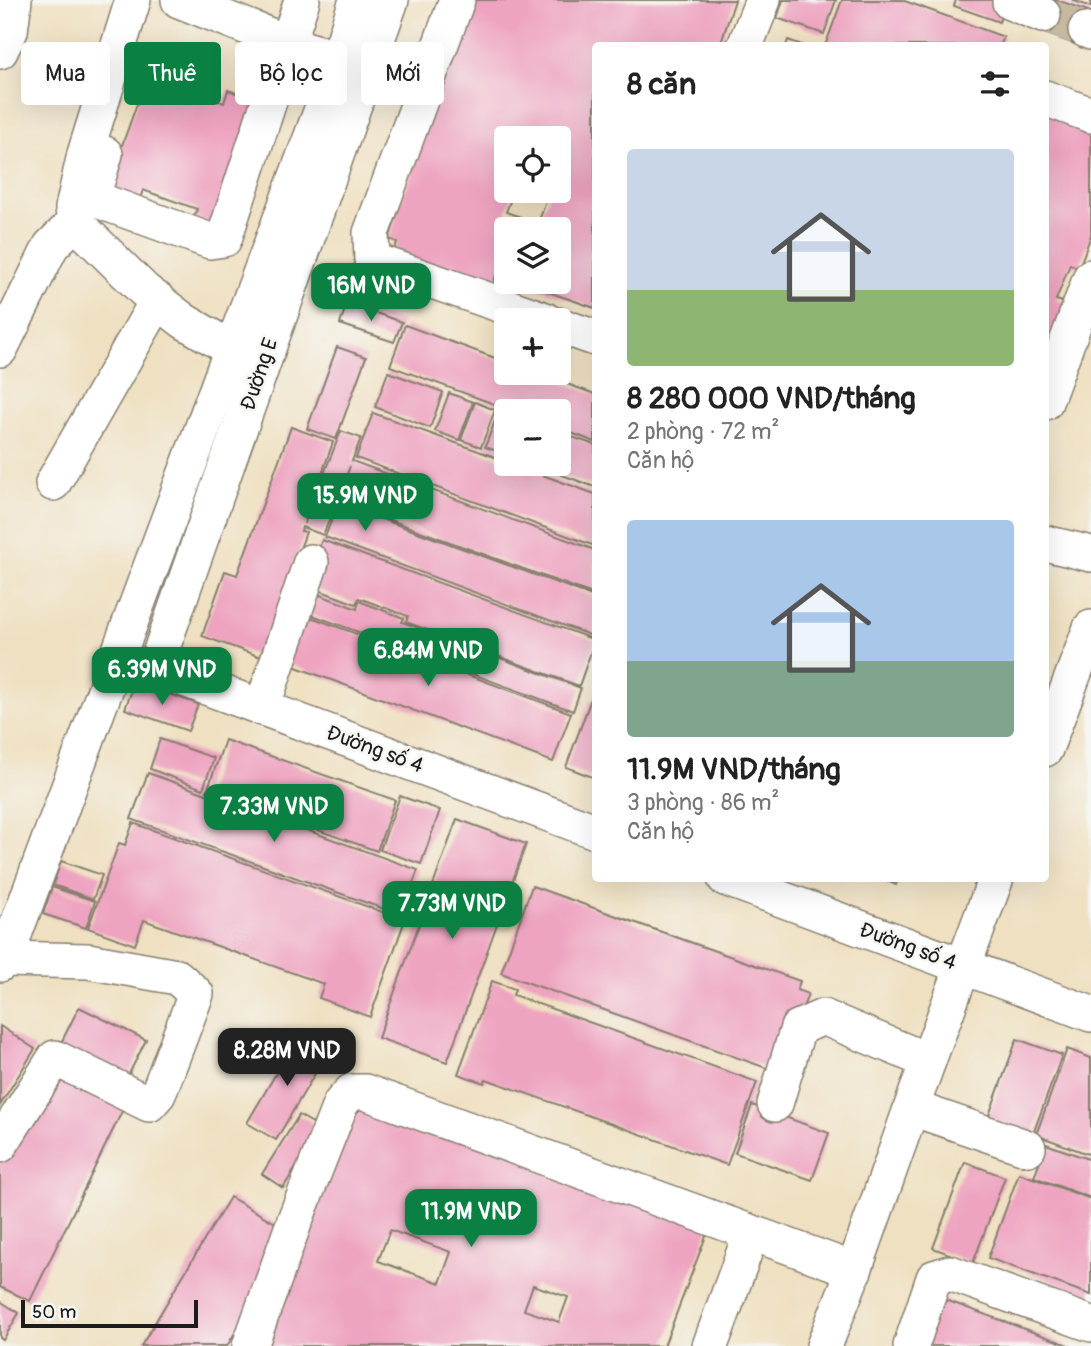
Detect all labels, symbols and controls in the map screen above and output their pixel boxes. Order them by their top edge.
chip: Mua [21,42,110,105]
chip: Thuê [124,42,221,105]
chip: Bộ lọc [235,42,347,105]
chip: Mới [361,42,444,105]
icon: filters [976,65,1014,103]
text: 8 căn [627,66,696,103]
map controls [494,126,571,476]
button: locate [494,126,571,203]
icon: home [758,194,884,320]
button: layers [494,217,571,294]
pin: 16M VND [306,264,436,323]
text: 16M VND [327,271,415,300]
button: + [494,308,571,385]
street label: Đường E [235,334,284,414]
text: 8 280 000 VND/tháng [627,380,916,417]
button: − [494,399,571,476]
text: 2 phòng · 72 m² [627,417,779,446]
text: Căn hộ [627,446,694,475]
pin: 15.9M VND [285,474,445,533]
text: 15.9M VND [313,481,417,510]
icon: home [758,565,884,691]
pin: 6.84M VND [348,628,508,688]
text: 6.84M VND [374,636,482,665]
pin: 6.39M VND [82,648,242,707]
text: 6.39M VND [108,655,216,684]
street label: Đường số 4 [323,719,427,780]
text: 11.9M VND/tháng [627,751,841,788]
pin: 7.33M VND [194,784,354,844]
text: 3 phòng · 86 m² [627,788,779,817]
text: 7.33M VND [220,792,328,821]
text: Căn hộ [627,817,694,846]
pin: 7.73M VND [372,881,532,941]
text: 7.73M VND [398,889,506,918]
street label: Đường số 4 [856,916,960,977]
pin: 8.28M VND [207,1028,367,1088]
text: 8.28M VND [234,1036,340,1065]
pin: 11.9M VND [391,1190,551,1249]
text: 11.9M VND [421,1197,521,1226]
scale bar [21,1297,198,1329]
text: 50 m [32,1300,76,1324]

